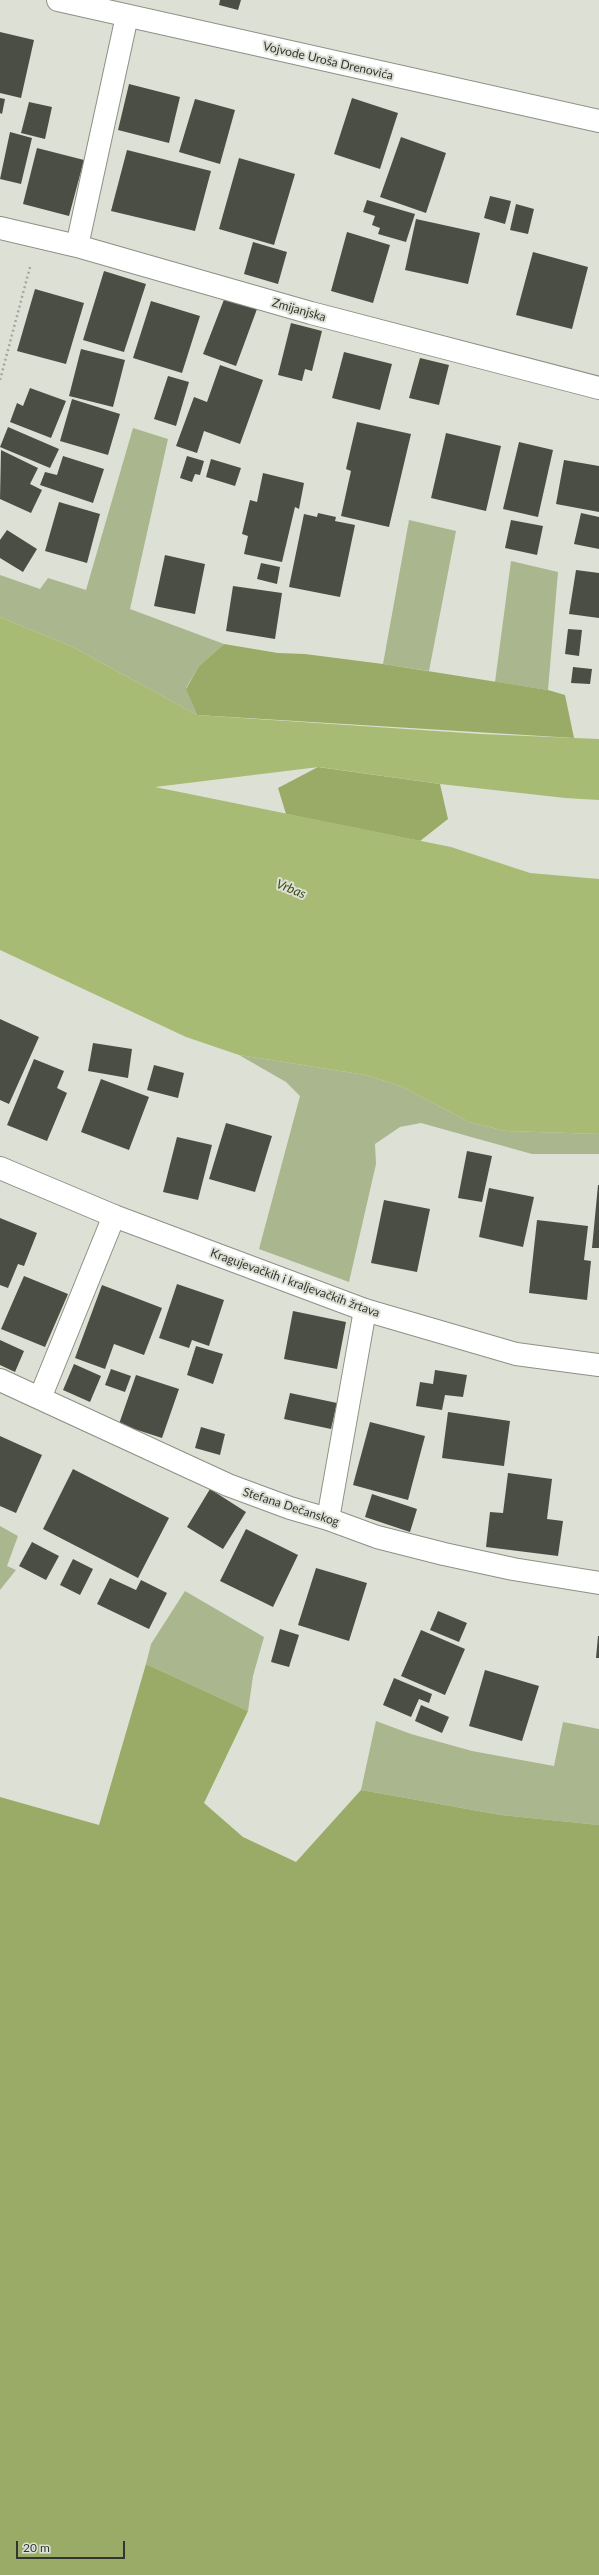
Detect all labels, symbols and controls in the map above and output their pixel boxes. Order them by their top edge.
street label: Vojvode Uroša Drenovića [261,39,395,83]
street label: Zmijanjska [270,295,328,325]
water label: Vrbas [274,876,308,902]
street label: Kragujevačkih i kraljevačkih žrtava [208,1246,382,1320]
street label: Stefana Dečanskog [241,1485,341,1529]
scale bar [18,2533,127,2559]
text: 20 m [23,2540,50,2555]

